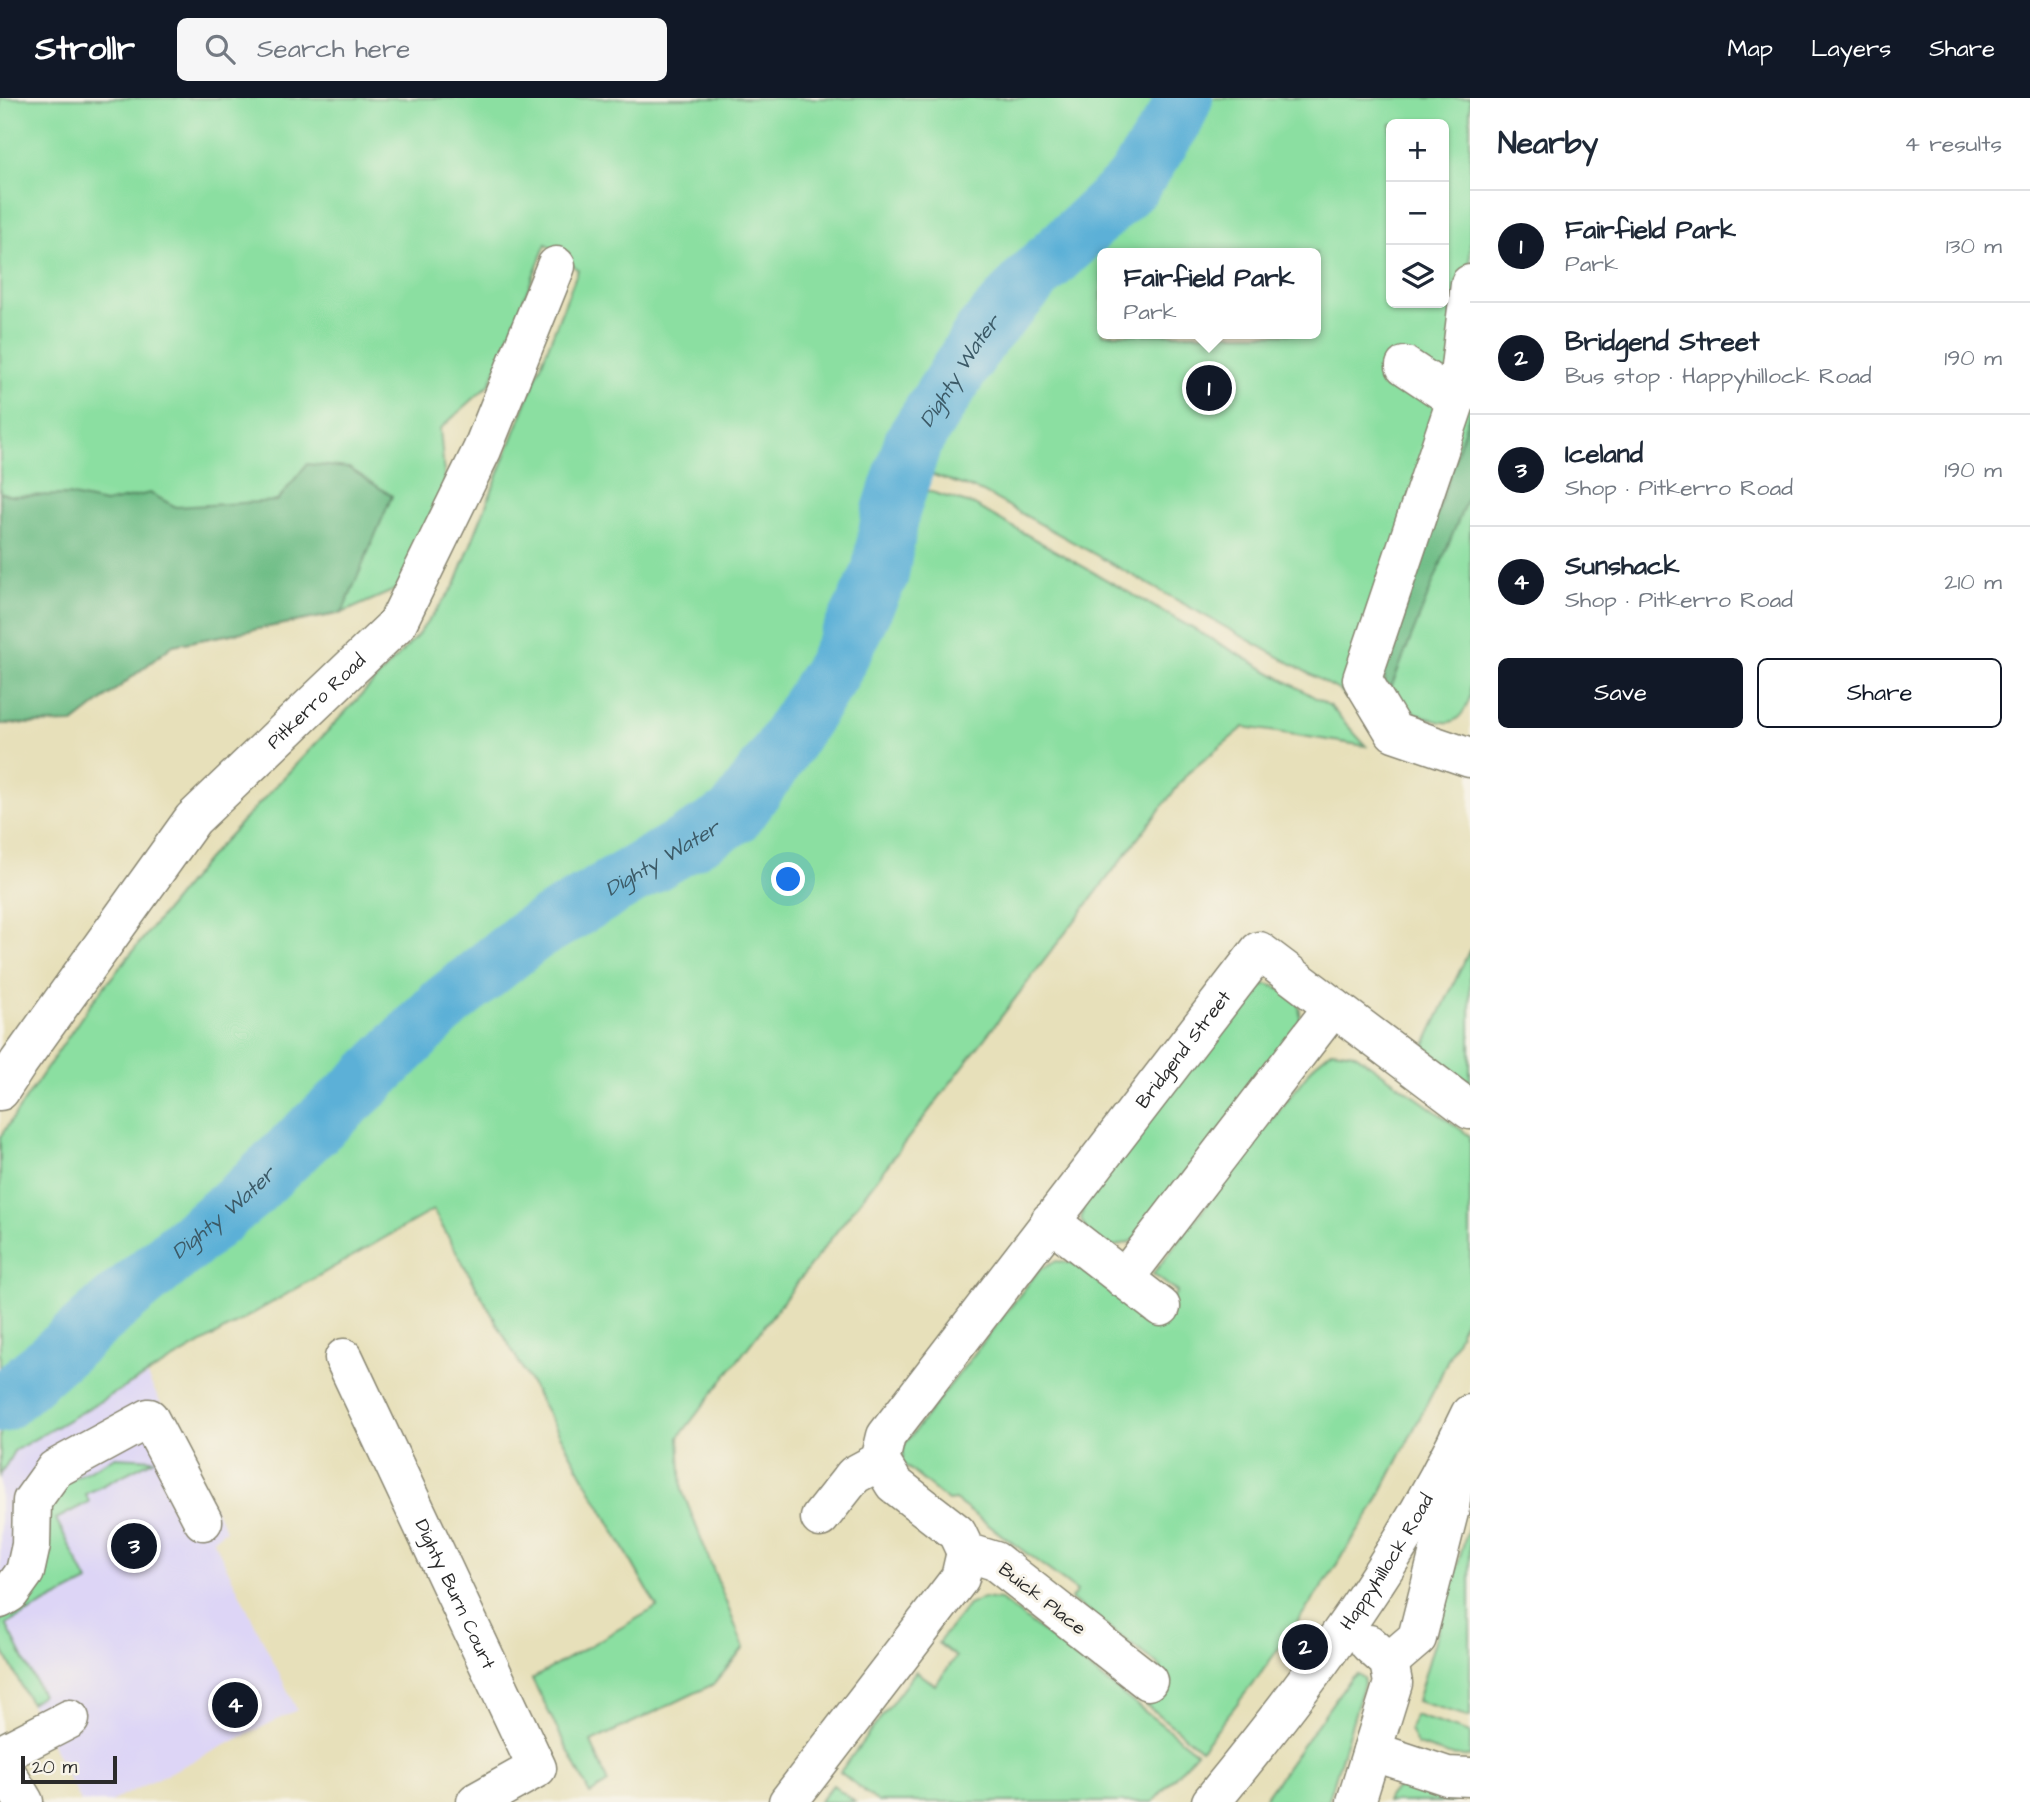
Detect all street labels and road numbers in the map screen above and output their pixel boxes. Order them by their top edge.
street label: Pitkerro Road [261,647,372,755]
street label: Bridgend Street [1129,985,1238,1114]
street label: Happyhillock Road [1334,1488,1440,1635]
street label: Dighty Burn Court [408,1515,502,1674]
street label: Buick Place [993,1556,1091,1642]

